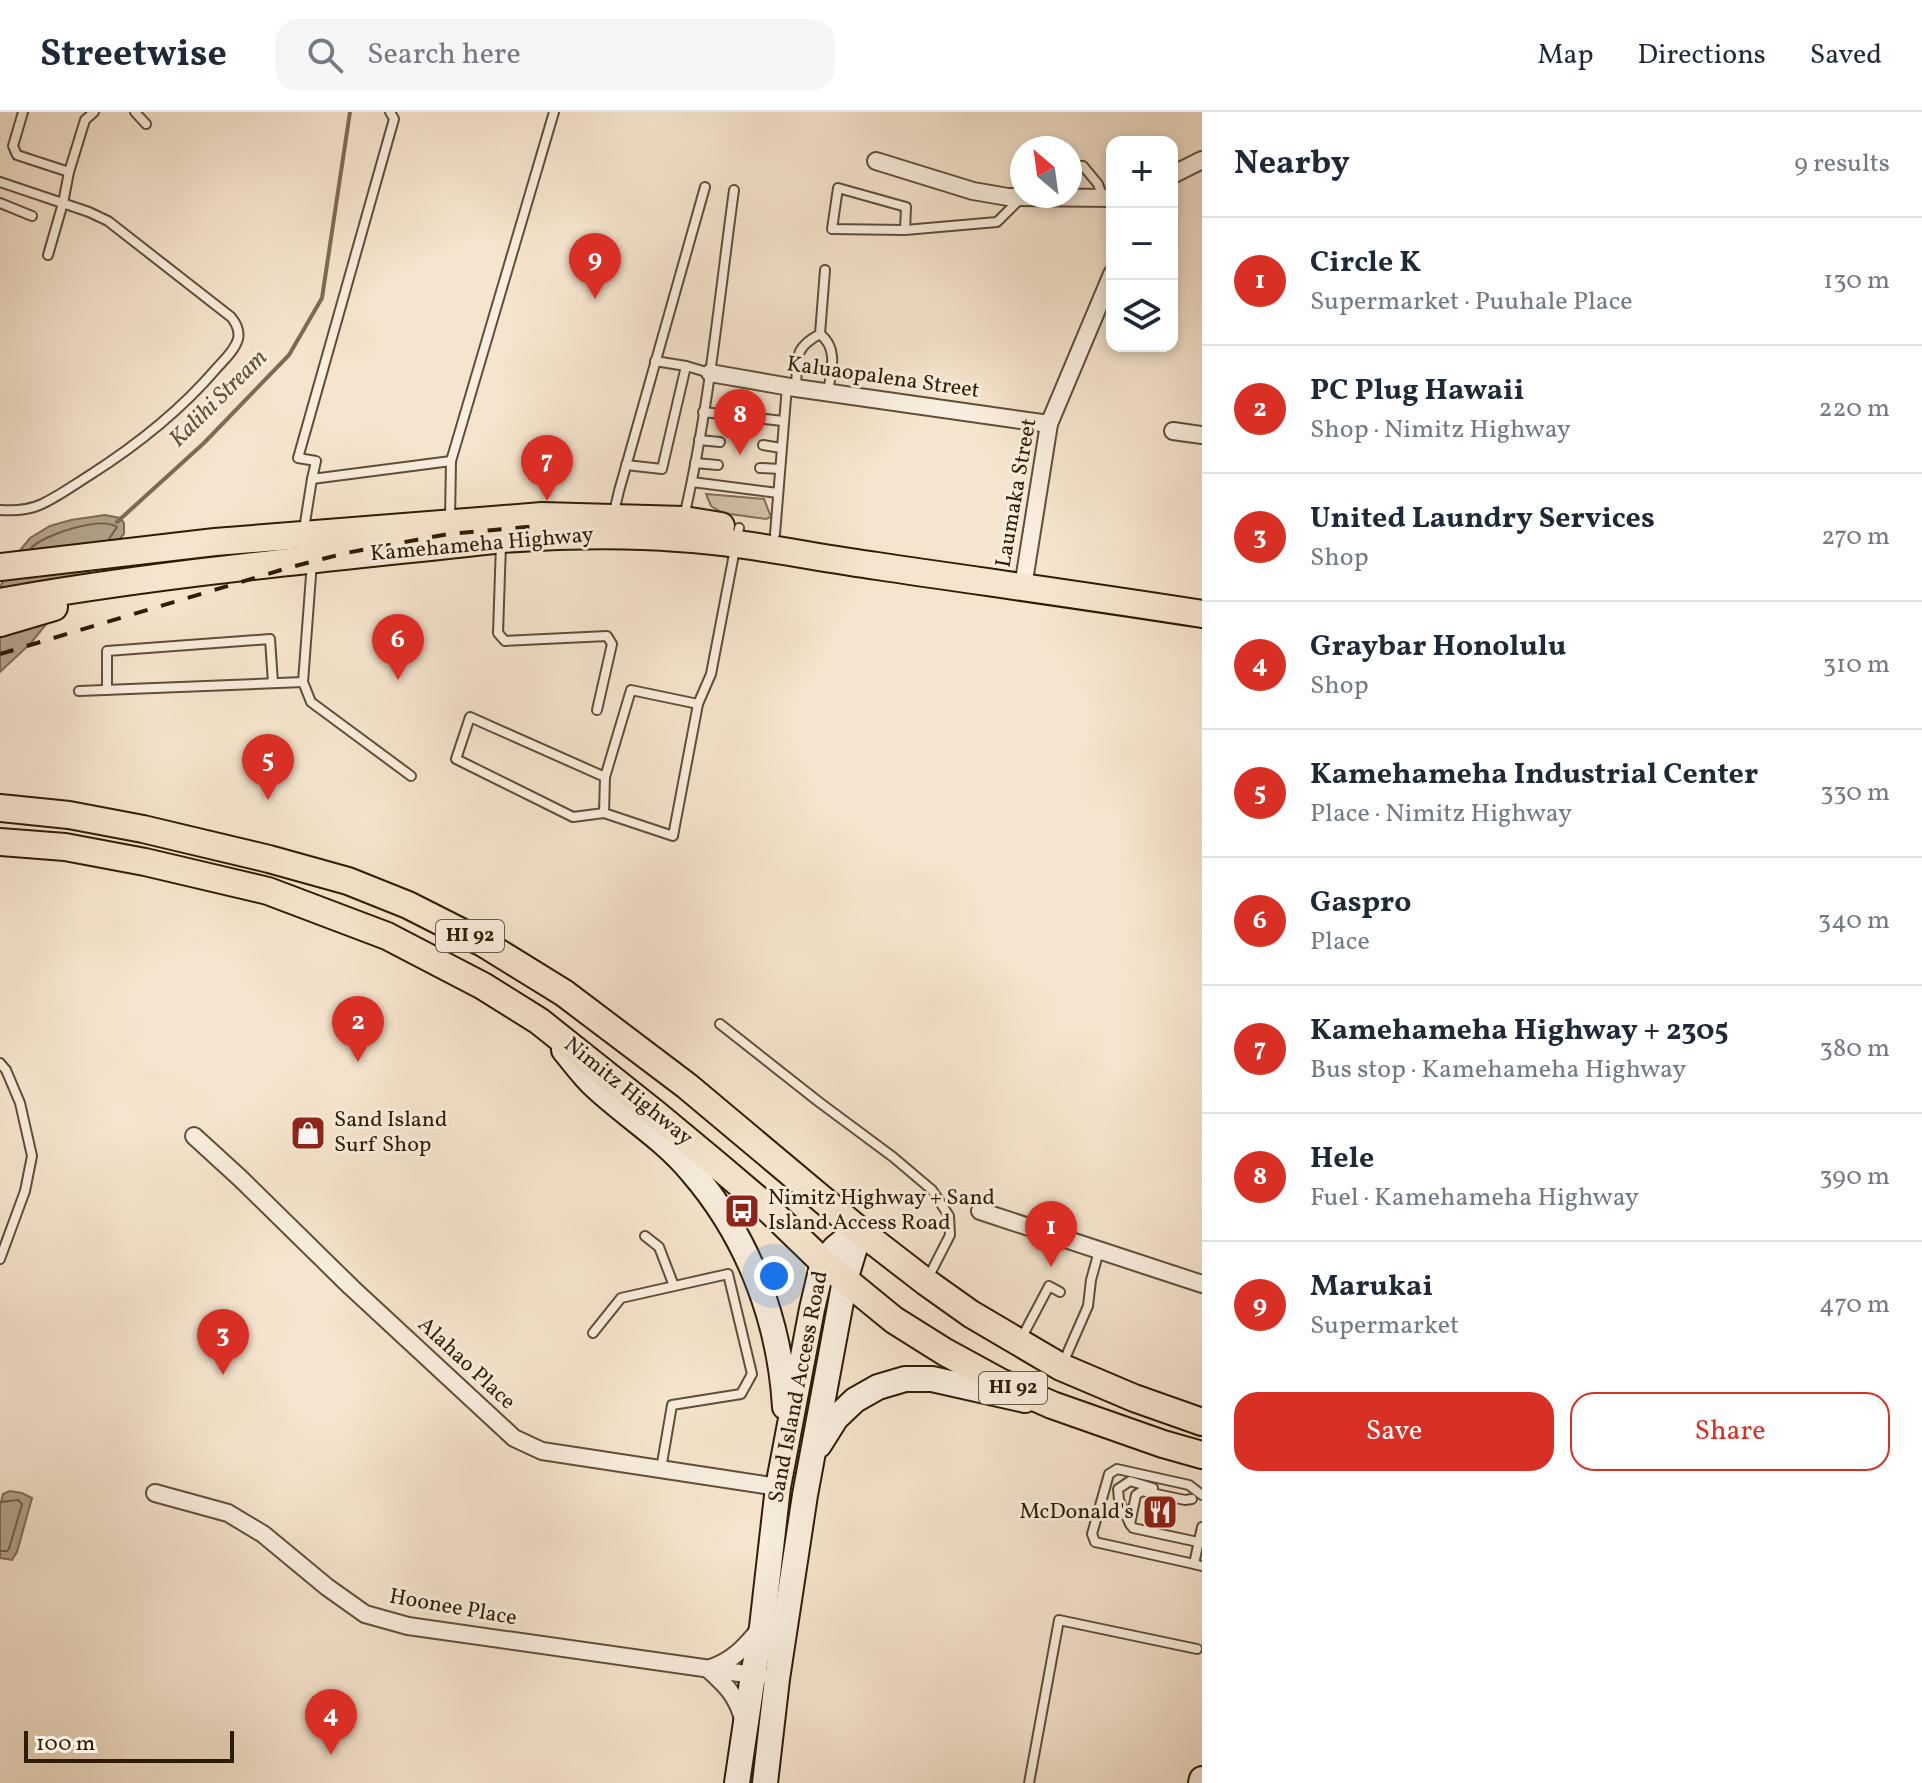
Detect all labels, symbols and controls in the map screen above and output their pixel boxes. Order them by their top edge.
search box [275,19,835,91]
text: Streetwise [40,29,227,82]
icon: search [303,33,347,77]
text: Search here [367,34,521,76]
text: Map [1538,36,1594,75]
text: Directions [1638,36,1766,75]
text: Saved [1810,36,1882,75]
north arrow [1010,136,1082,208]
map controls [1106,136,1178,352]
button: + [1106,136,1178,208]
text: Nearby [1234,141,1350,188]
text: 9 results [1794,146,1890,182]
button: − [1106,208,1178,280]
pin: 9 [569,233,621,299]
text: Circle K [1310,242,1421,284]
text: 1 [1255,263,1265,299]
text: 130 m [1823,263,1890,299]
button: layers [1106,280,1178,352]
text: Supermarket · Puuhale Place [1310,284,1633,320]
water label: Kalihi Stream [162,342,276,456]
street label: Kaluaopalena Street [785,349,982,407]
text: PC Plug Hawaii [1310,370,1524,412]
pin: 8 [714,389,766,455]
text: 2 [1253,391,1267,427]
text: 220 m [1818,391,1890,427]
text: Shop · Nimitz Highway [1310,412,1571,448]
street label: Laumaka Street [989,416,1045,570]
pin: 7 [521,435,573,501]
text: United Laundry Services [1310,498,1655,540]
text: 3 [1253,519,1267,555]
text: 270 m [1821,519,1890,555]
street label: Kamehameha Highway [369,520,595,570]
text: Shop [1310,540,1369,576]
pin: 6 [372,614,424,680]
text: Graybar Honolulu [1310,626,1566,668]
text: 4 [1252,647,1268,683]
text: 310 m [1823,647,1890,683]
text: Shop [1310,668,1369,704]
pin: 5 [242,734,294,800]
text: Kamehameha Industrial Center [1310,754,1758,796]
text: 5 [1254,775,1266,811]
text: 330 m [1820,775,1890,811]
text: Place · Nimitz Highway [1310,796,1572,832]
text: Gaspro [1310,882,1412,924]
text: 6 [1253,903,1267,939]
text: 340 m [1818,903,1890,939]
road number: HI 92 [436,920,504,952]
text: Place [1310,924,1370,960]
pin: 2 [332,996,384,1062]
text: Kamehameha Highway + 2305 [1310,1010,1729,1052]
street label: Nimitz Highway [557,1030,699,1154]
text: 7 [1254,1031,1266,1067]
text: 380 m [1820,1031,1890,1067]
text: Bus stop · Kamehameha Highway [1310,1052,1686,1088]
place label: Sand Island Surf Shop [334,1105,447,1161]
shop icon: Sand Island Surf Shop [289,1114,327,1152]
text: Hele [1310,1138,1374,1180]
text: 8 [1253,1159,1267,1195]
text: 390 m [1819,1159,1890,1195]
text: Fuel · Kamehameha Highway [1310,1180,1639,1216]
place label: Nimitz Highway + Sand Island Access Road [768,1183,995,1239]
bus stop icon: Nimitz Highway + Sand Island Access Road [723,1192,761,1230]
pin: 1 [1025,1201,1077,1267]
your location [754,1256,794,1296]
text: Marukai [1310,1266,1433,1308]
street label: Sand Island Access Road [761,1268,837,1506]
text: 9 [1253,1287,1267,1323]
text: 470 m [1819,1287,1890,1323]
text: Supermarket [1310,1308,1459,1344]
pin: 3 [197,1309,249,1375]
street label: Alahao Place [410,1310,522,1418]
road number: HI 92 [979,1372,1047,1404]
button: Save [1234,1392,1554,1471]
button: Share [1570,1392,1890,1471]
restaurant icon: McDonald's [1141,1493,1179,1531]
place label: McDonald's [1020,1497,1134,1528]
street label: Hoonee Place [387,1582,519,1634]
pin: 4 [305,1689,357,1755]
scale bar [24,1727,234,1763]
text: 100 m [36,1729,95,1760]

